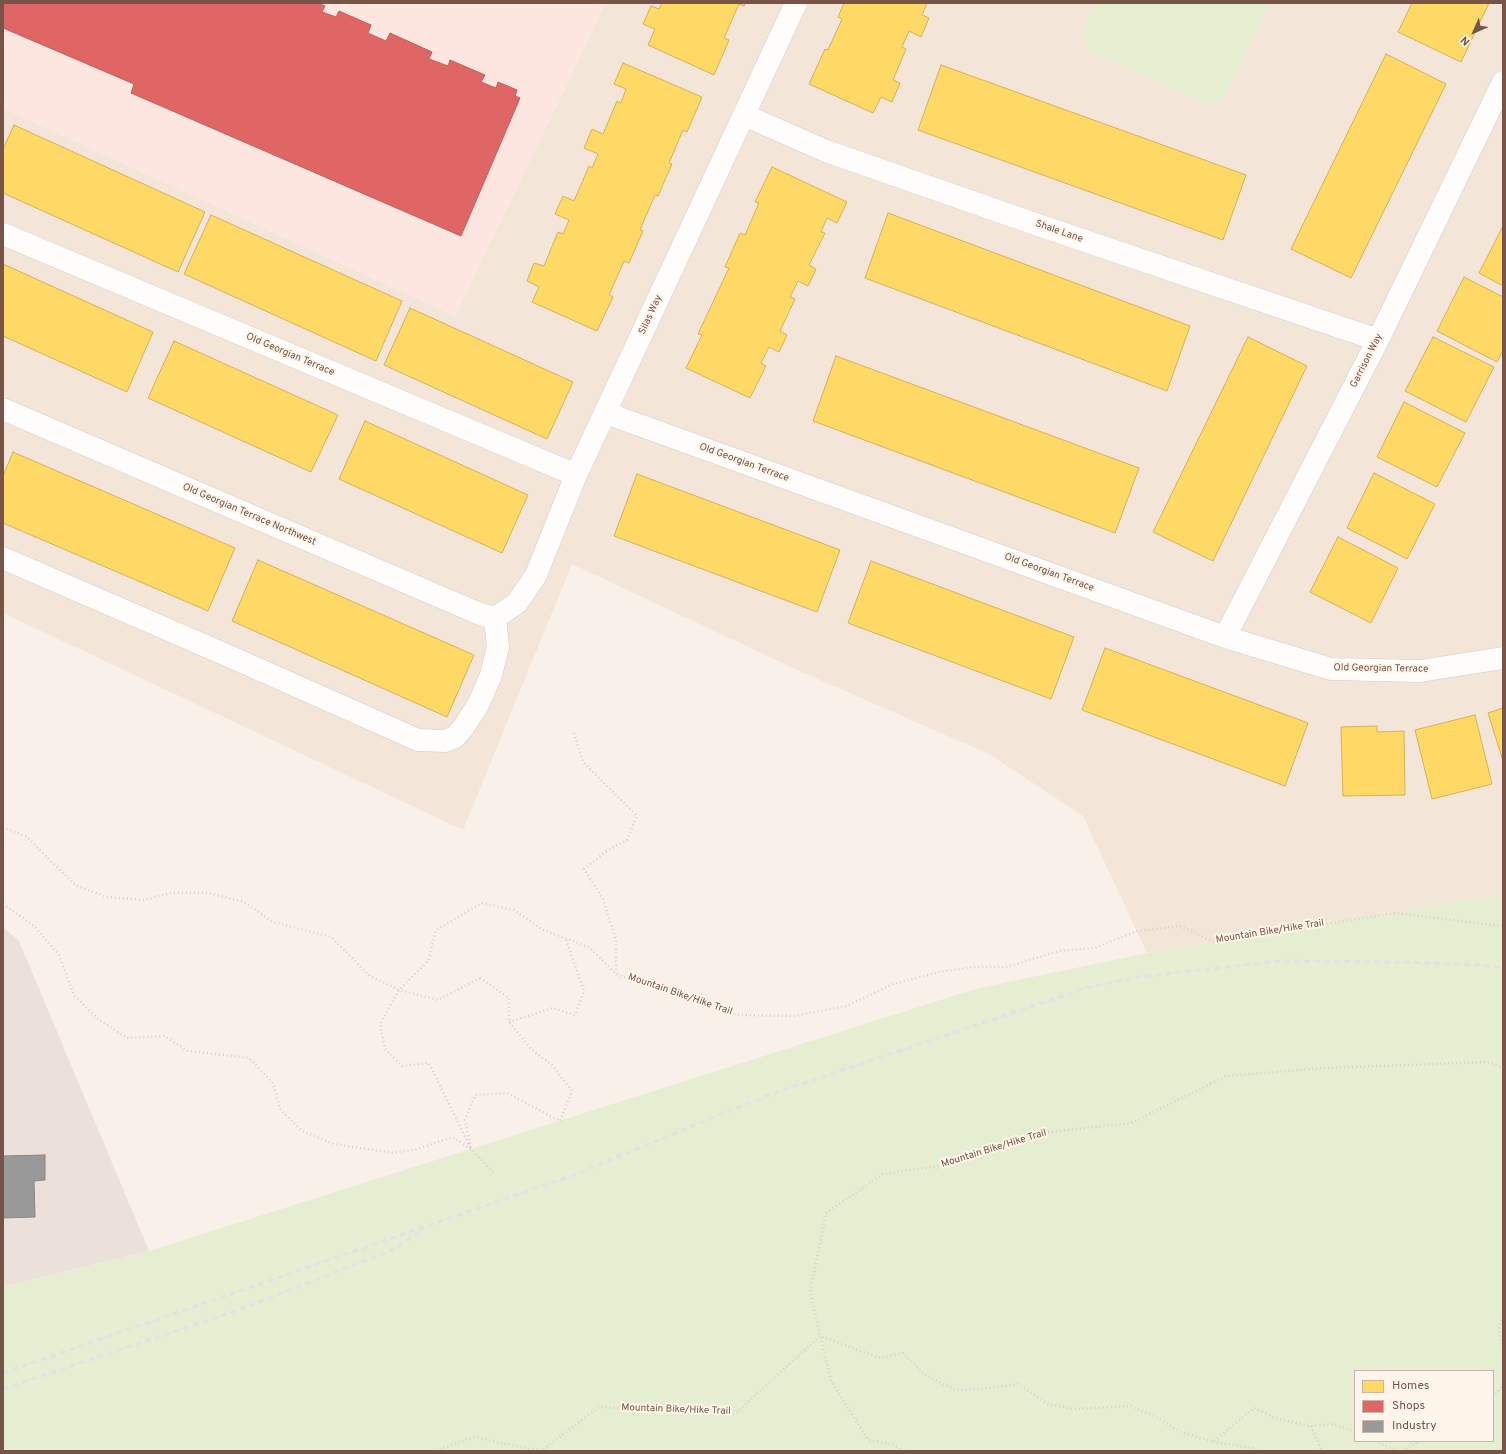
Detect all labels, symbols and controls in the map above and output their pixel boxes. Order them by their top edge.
north arrow [1454,12,1494,52]
text: N [1458,33,1473,48]
street label: Shale Lane [1034,218,1084,246]
street label: Silas Way [637,293,665,337]
street label: Old Georgian Terrace [244,331,336,379]
street label: Garrison Way [1348,332,1386,390]
street label: Old Georgian Terrace [697,441,791,485]
street label: Old Georgian Terrace Northwest [181,481,317,549]
street label: Old Georgian Terrace [1002,551,1096,595]
street label: Old Georgian Terrace [1333,662,1429,676]
street label: Mountain Bike/Hike Trail [1215,918,1325,946]
street label: Mountain Bike/Hike Trail [626,972,734,1018]
street label: Mountain Bike/Hike Trail [940,1127,1048,1171]
legend [1354,1370,1494,1442]
text: Homes [1392,1378,1429,1394]
text: Shops [1392,1398,1425,1414]
street label: Mountain Bike/Hike Trail [621,1402,731,1418]
text: Industry [1392,1418,1437,1434]

